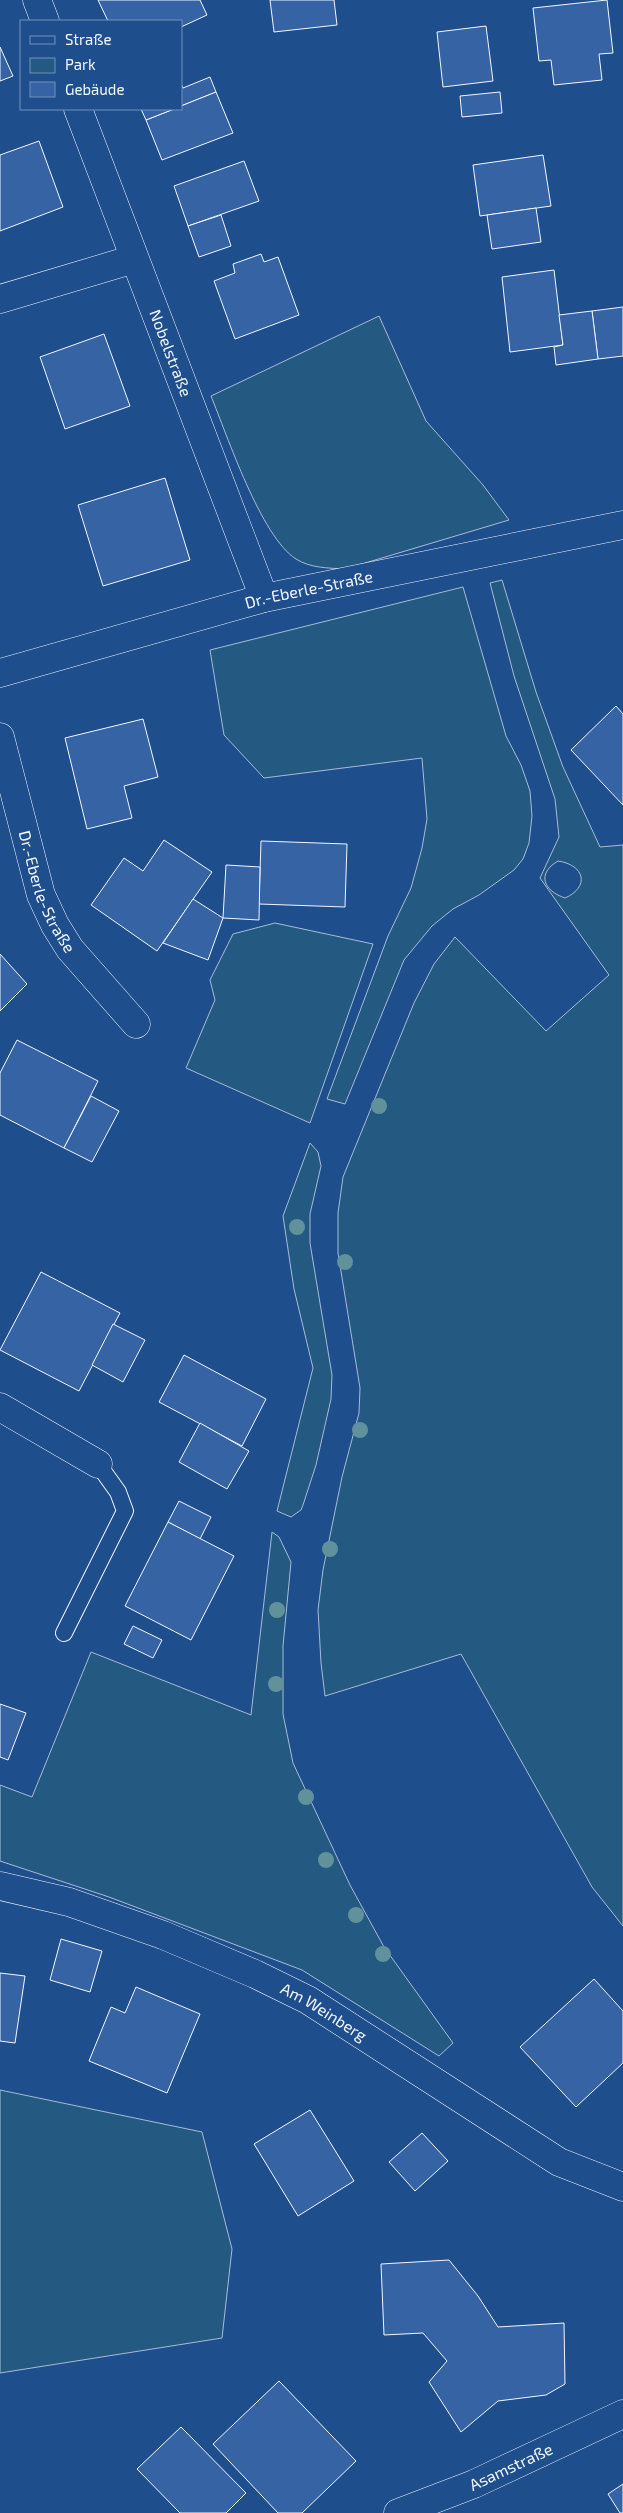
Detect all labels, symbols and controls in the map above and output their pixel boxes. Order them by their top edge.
legend [20,20,182,110]
text: Straße [65,30,111,48]
text: Park [65,55,96,73]
text: Gebäude [65,80,124,98]
street label: Nobelstraße [146,307,196,399]
street label: Dr.-Eberle-Straße [242,566,374,612]
street label: Dr.-Eberle-Straße [16,828,80,956]
street label: Am Weinberg [278,1978,371,2045]
street label: Asamstraße [466,2439,555,2494]

